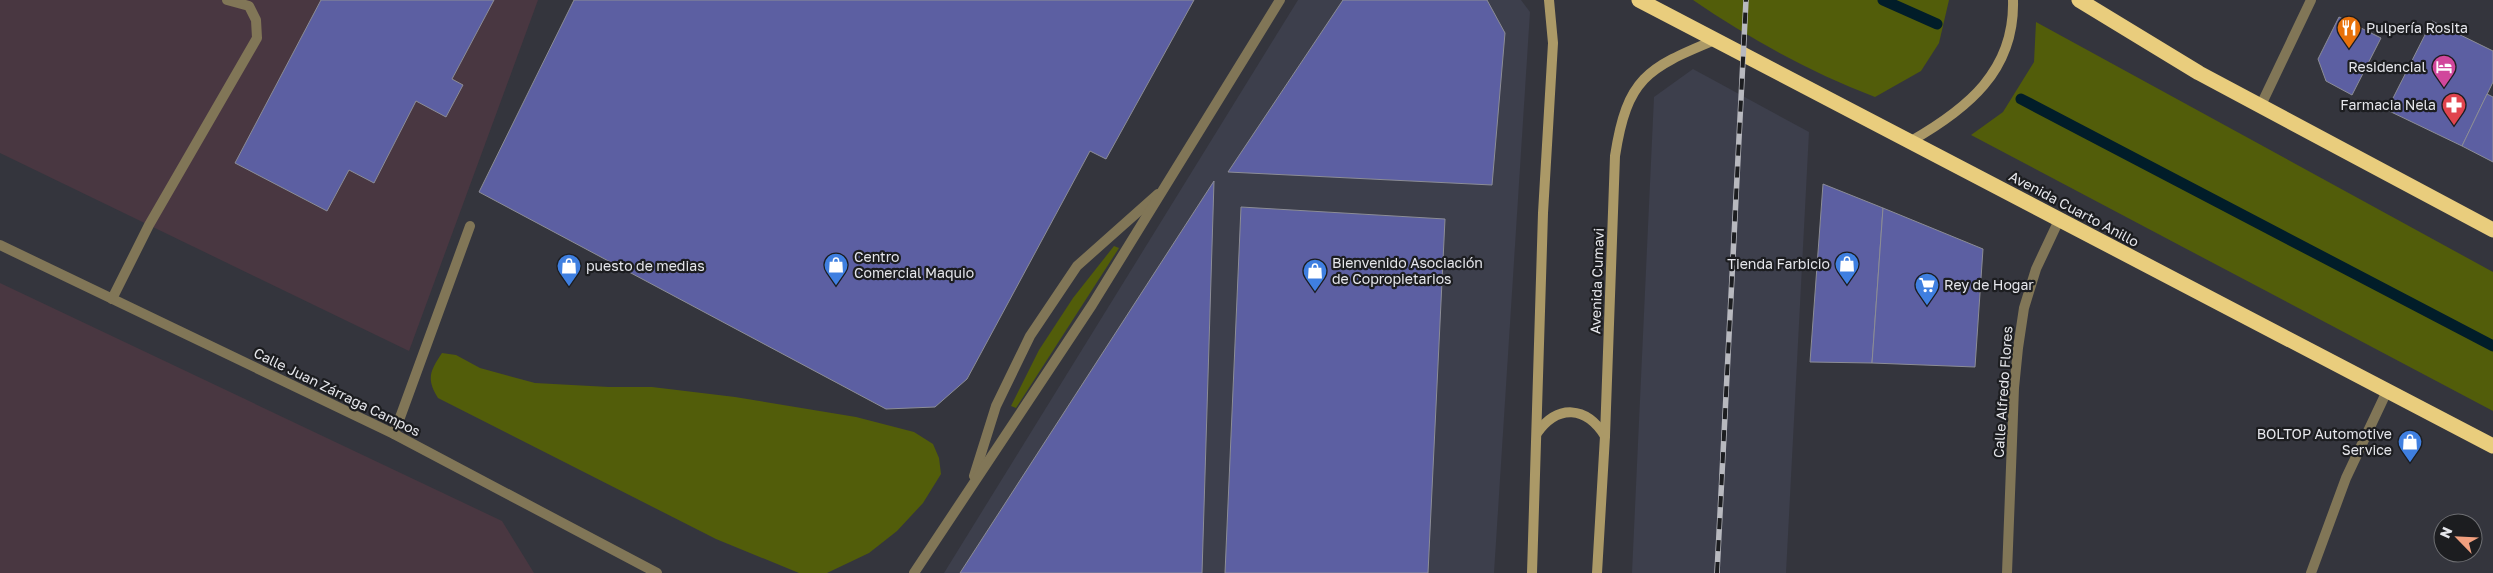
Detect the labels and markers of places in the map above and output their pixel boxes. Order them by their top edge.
restaurant icon: Pulpería Rosita [2336,15,2362,49]
place label: Pulpería Rosita [2366,19,2468,36]
hotel icon: Residencial [2431,54,2457,88]
place label: Residencial [2348,58,2426,75]
pharmacy icon: Farmacia Nela [2441,92,2467,126]
place label: Farmacia Nela [2340,96,2436,113]
place label: Centro Comercial Maquio [854,248,974,281]
shop icon: Tienda Farbicio [1834,251,1860,285]
shop icon: Centro Comercial Maquio [823,252,849,286]
shop icon: puesto de medias [556,253,582,287]
place label: Bienvenido Asociación de Copropietarios [1332,254,1483,287]
place label: Tienda Farbicio [1727,255,1830,272]
place label: puesto de medias [586,257,705,274]
shop icon: Bienvenido Asociación de Copropietarios [1302,258,1328,292]
supermarket icon: Rey de Hogar [1914,272,1940,306]
place label: Rey de Hogar [1944,276,2034,293]
place label: BOLTOP Automotive Service [2257,425,2392,458]
shop icon: BOLTOP Automotive Service [2397,429,2423,463]

